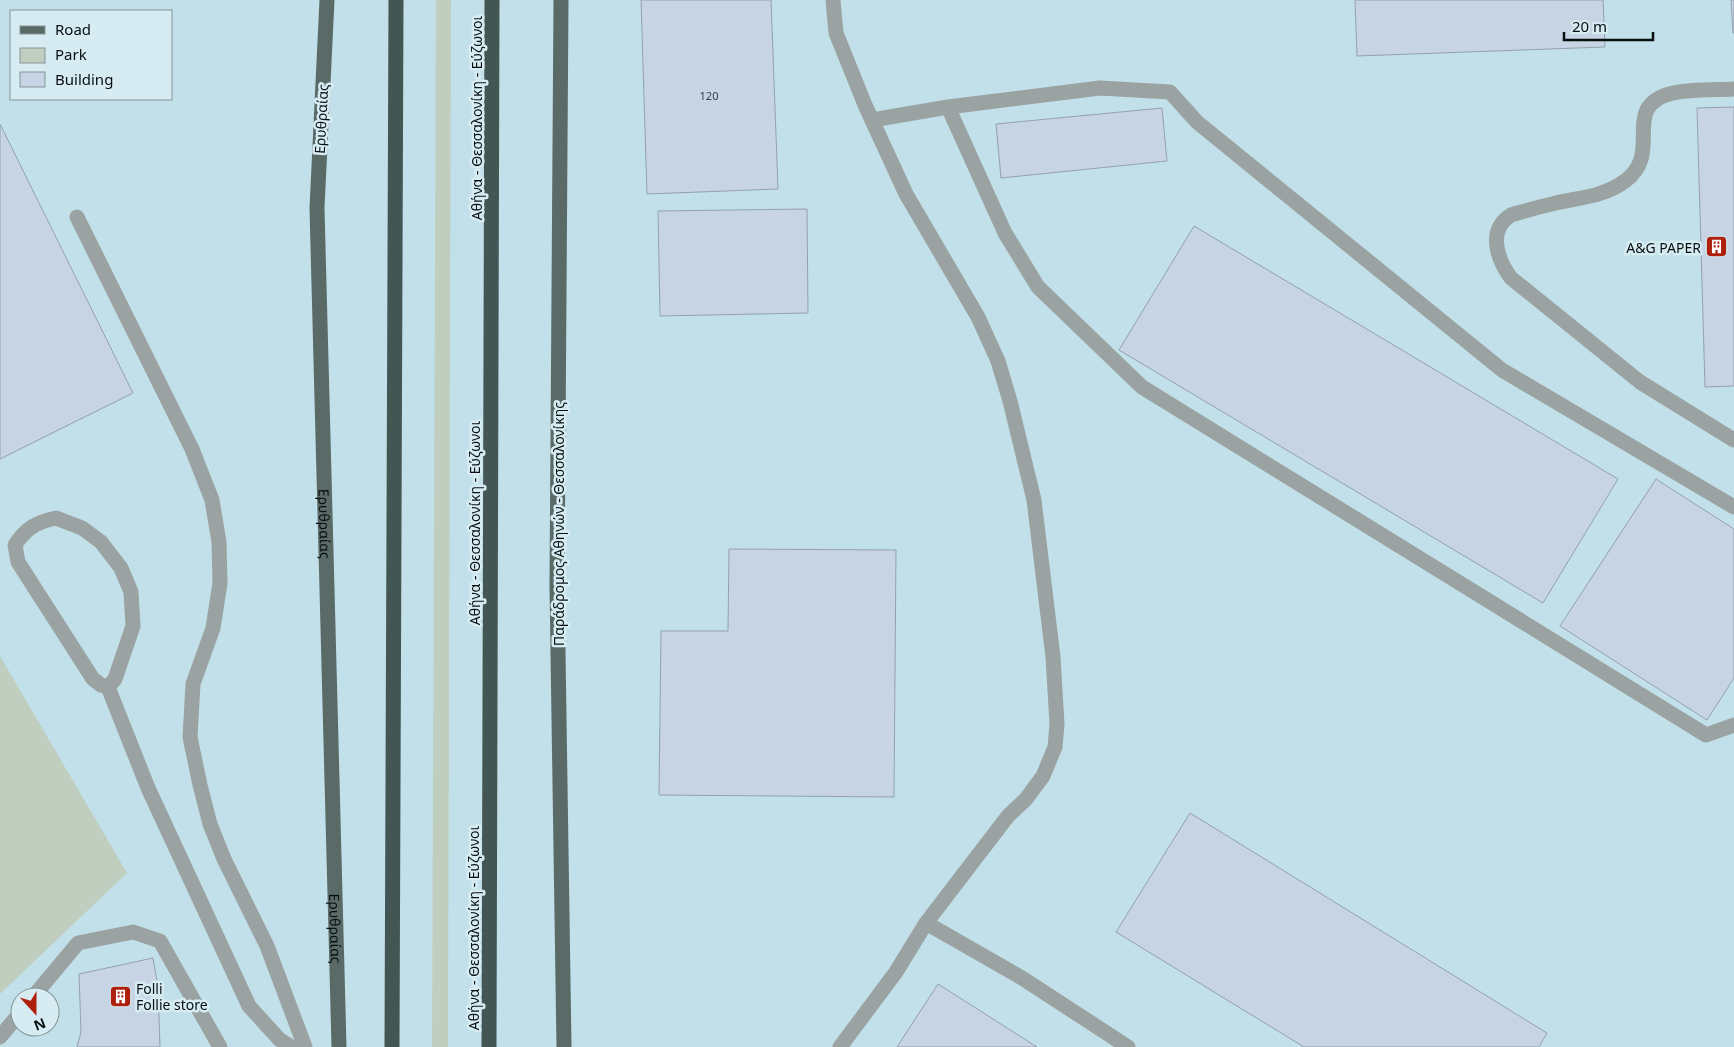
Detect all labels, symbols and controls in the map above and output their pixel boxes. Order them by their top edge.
legend [10,10,172,100]
scale bar [1564,10,1653,42]
street label: Αθήνα - Θεσσαλονίκη - Εύζωνοι [467,15,486,220]
text: 20 m [1572,16,1607,36]
text: Road [55,19,91,39]
text: Park [55,44,87,64]
text: Building [55,69,113,89]
street label: Ερυθραίας [310,83,332,154]
house number: 120 [700,88,718,103]
building icon: A&G PAPER [1705,235,1729,259]
place label: A&G PAPER [1626,238,1701,257]
street label: Παράδρομος Αθηνών - Θεσσαλονίκης [549,402,568,646]
street label: Αθήνα - Θεσσαλονίκη - Εύζωνοι [465,420,484,625]
street label: Ερυθραίας [315,488,336,559]
street label: Αθήνα - Θεσσαλονίκη - Εύζωνοι [464,825,483,1030]
street label: Ερυθραίας [325,893,346,964]
place label: Folli Follie store [136,979,208,1014]
building icon: Folli Follie store [108,984,132,1008]
north arrow [10,987,60,1037]
text: N [31,1014,49,1036]

